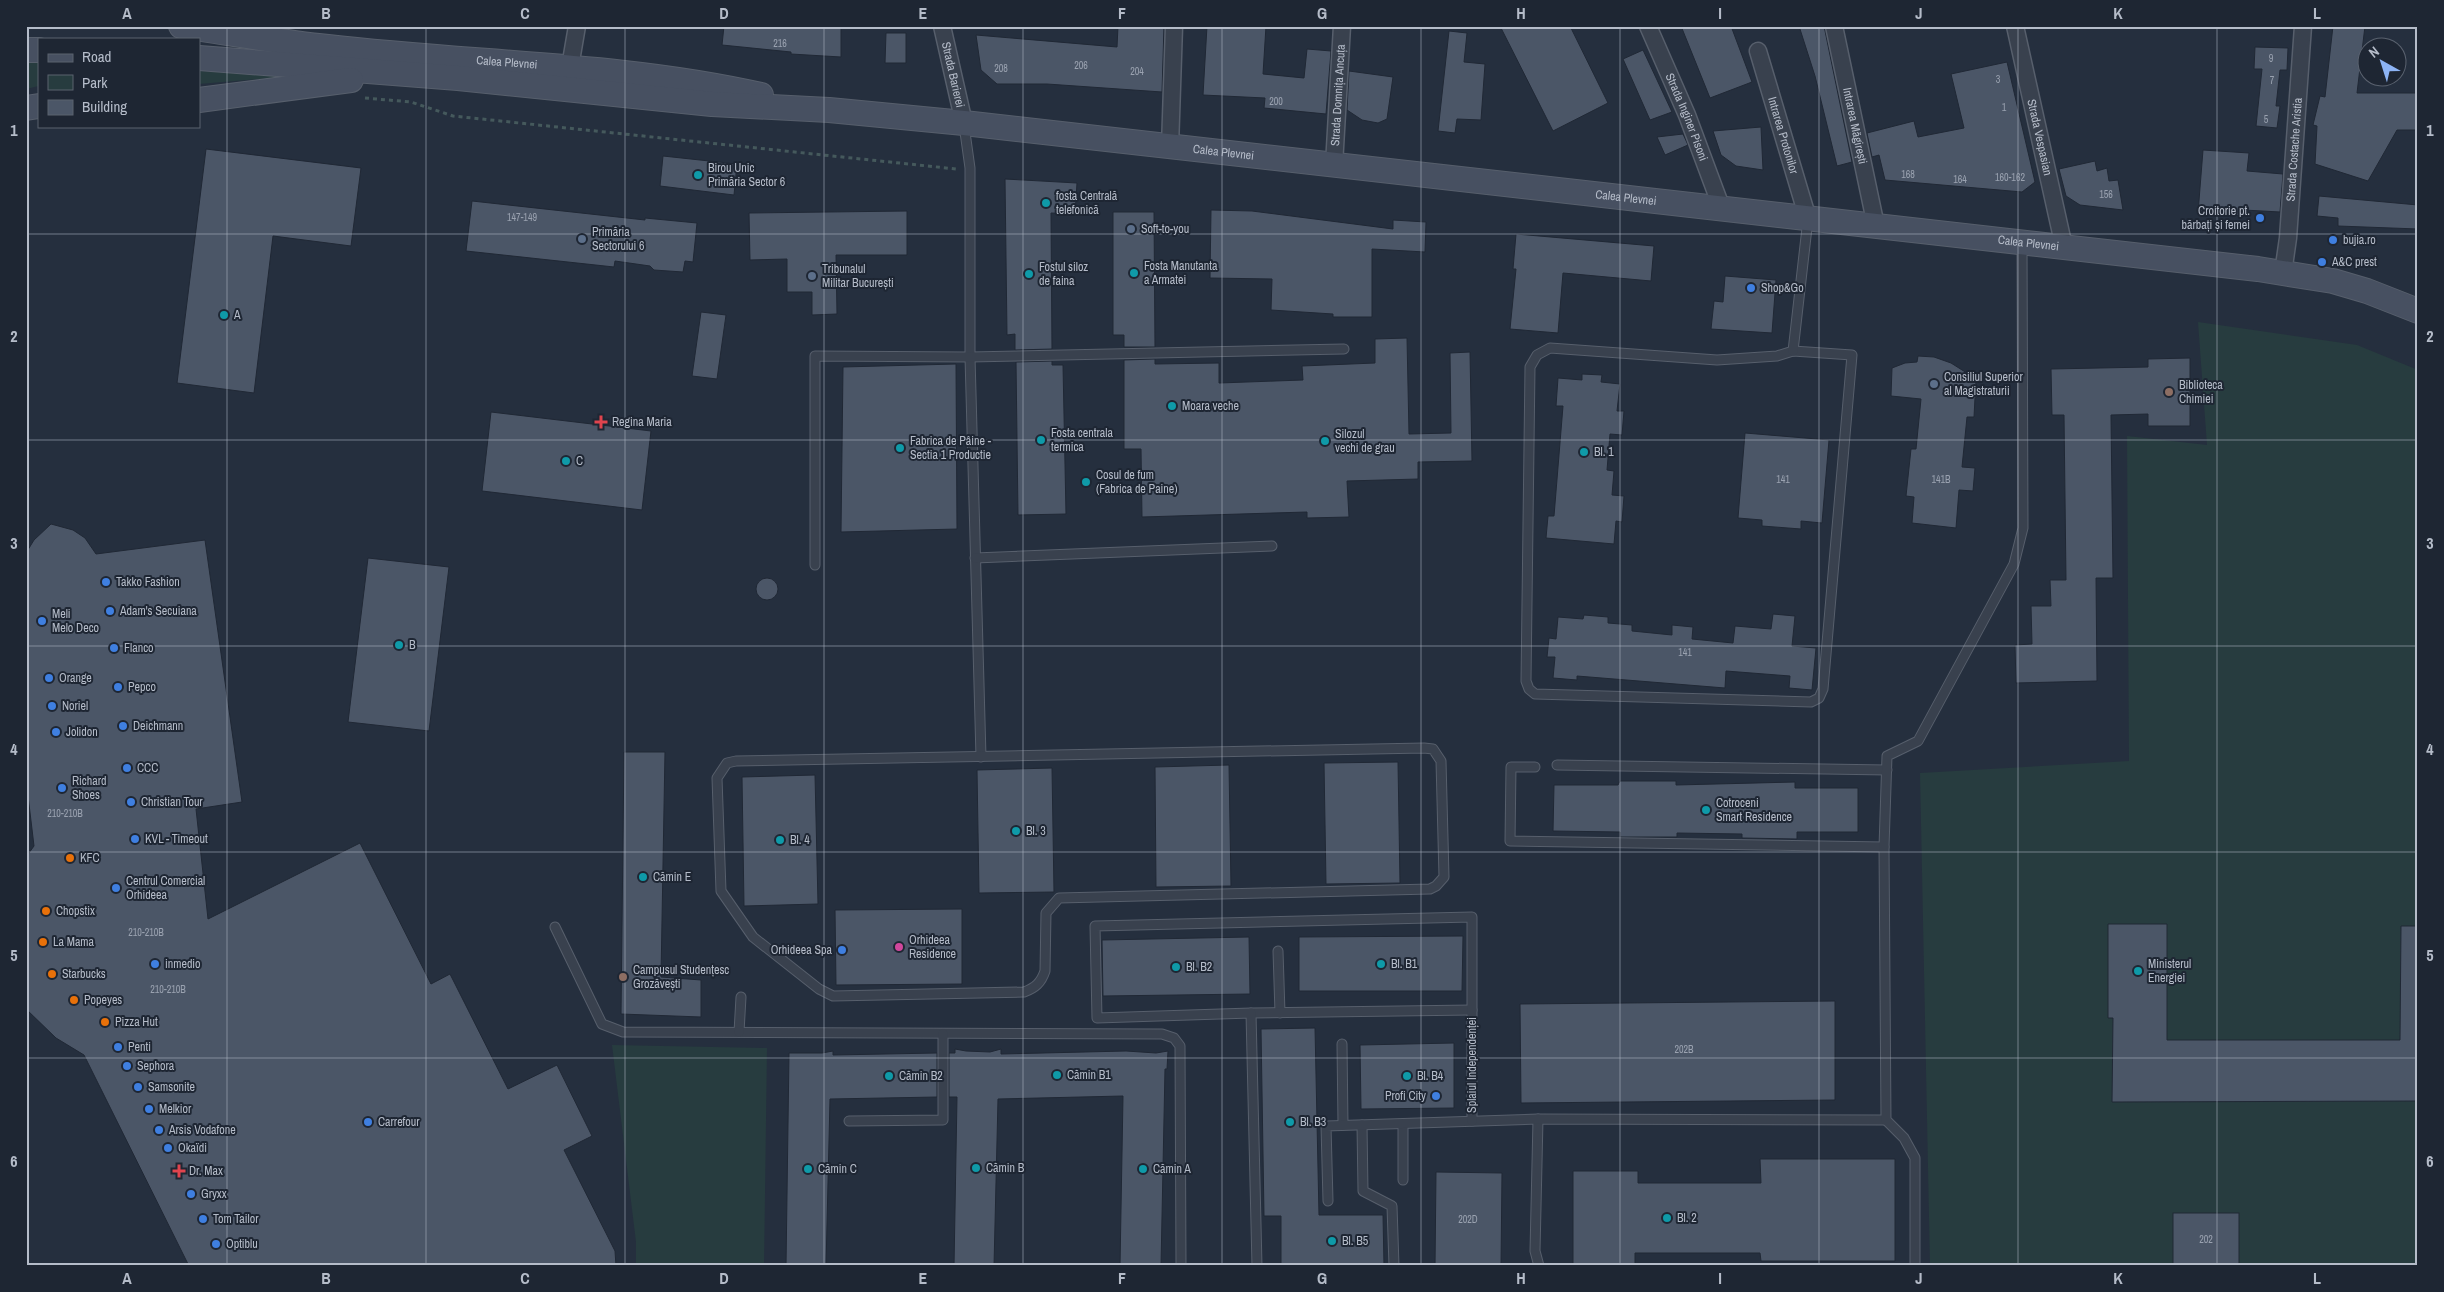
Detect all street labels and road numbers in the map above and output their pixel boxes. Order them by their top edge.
street label: Strada Barierei [938,40,968,109]
street label: Strada Domnița Ancuța [1327,43,1349,146]
street label: Calea Plevnei [476,52,538,73]
street label: Strada Inginer Pisoni [1662,71,1711,163]
street label: Intrarea Măgirești [1839,86,1871,166]
street label: Intrarea Protonilor [1764,95,1802,176]
street label: Strada Costache Aristia [2283,97,2306,202]
street label: Strada Vespasian [2023,98,2056,177]
street label: Calea Plevnei [1192,141,1255,164]
street label: Calea Plevnei [1595,186,1657,209]
street label: Calea Plevnei [1997,232,2060,254]
street label: Splaiul Independenței [1464,1017,1480,1113]

